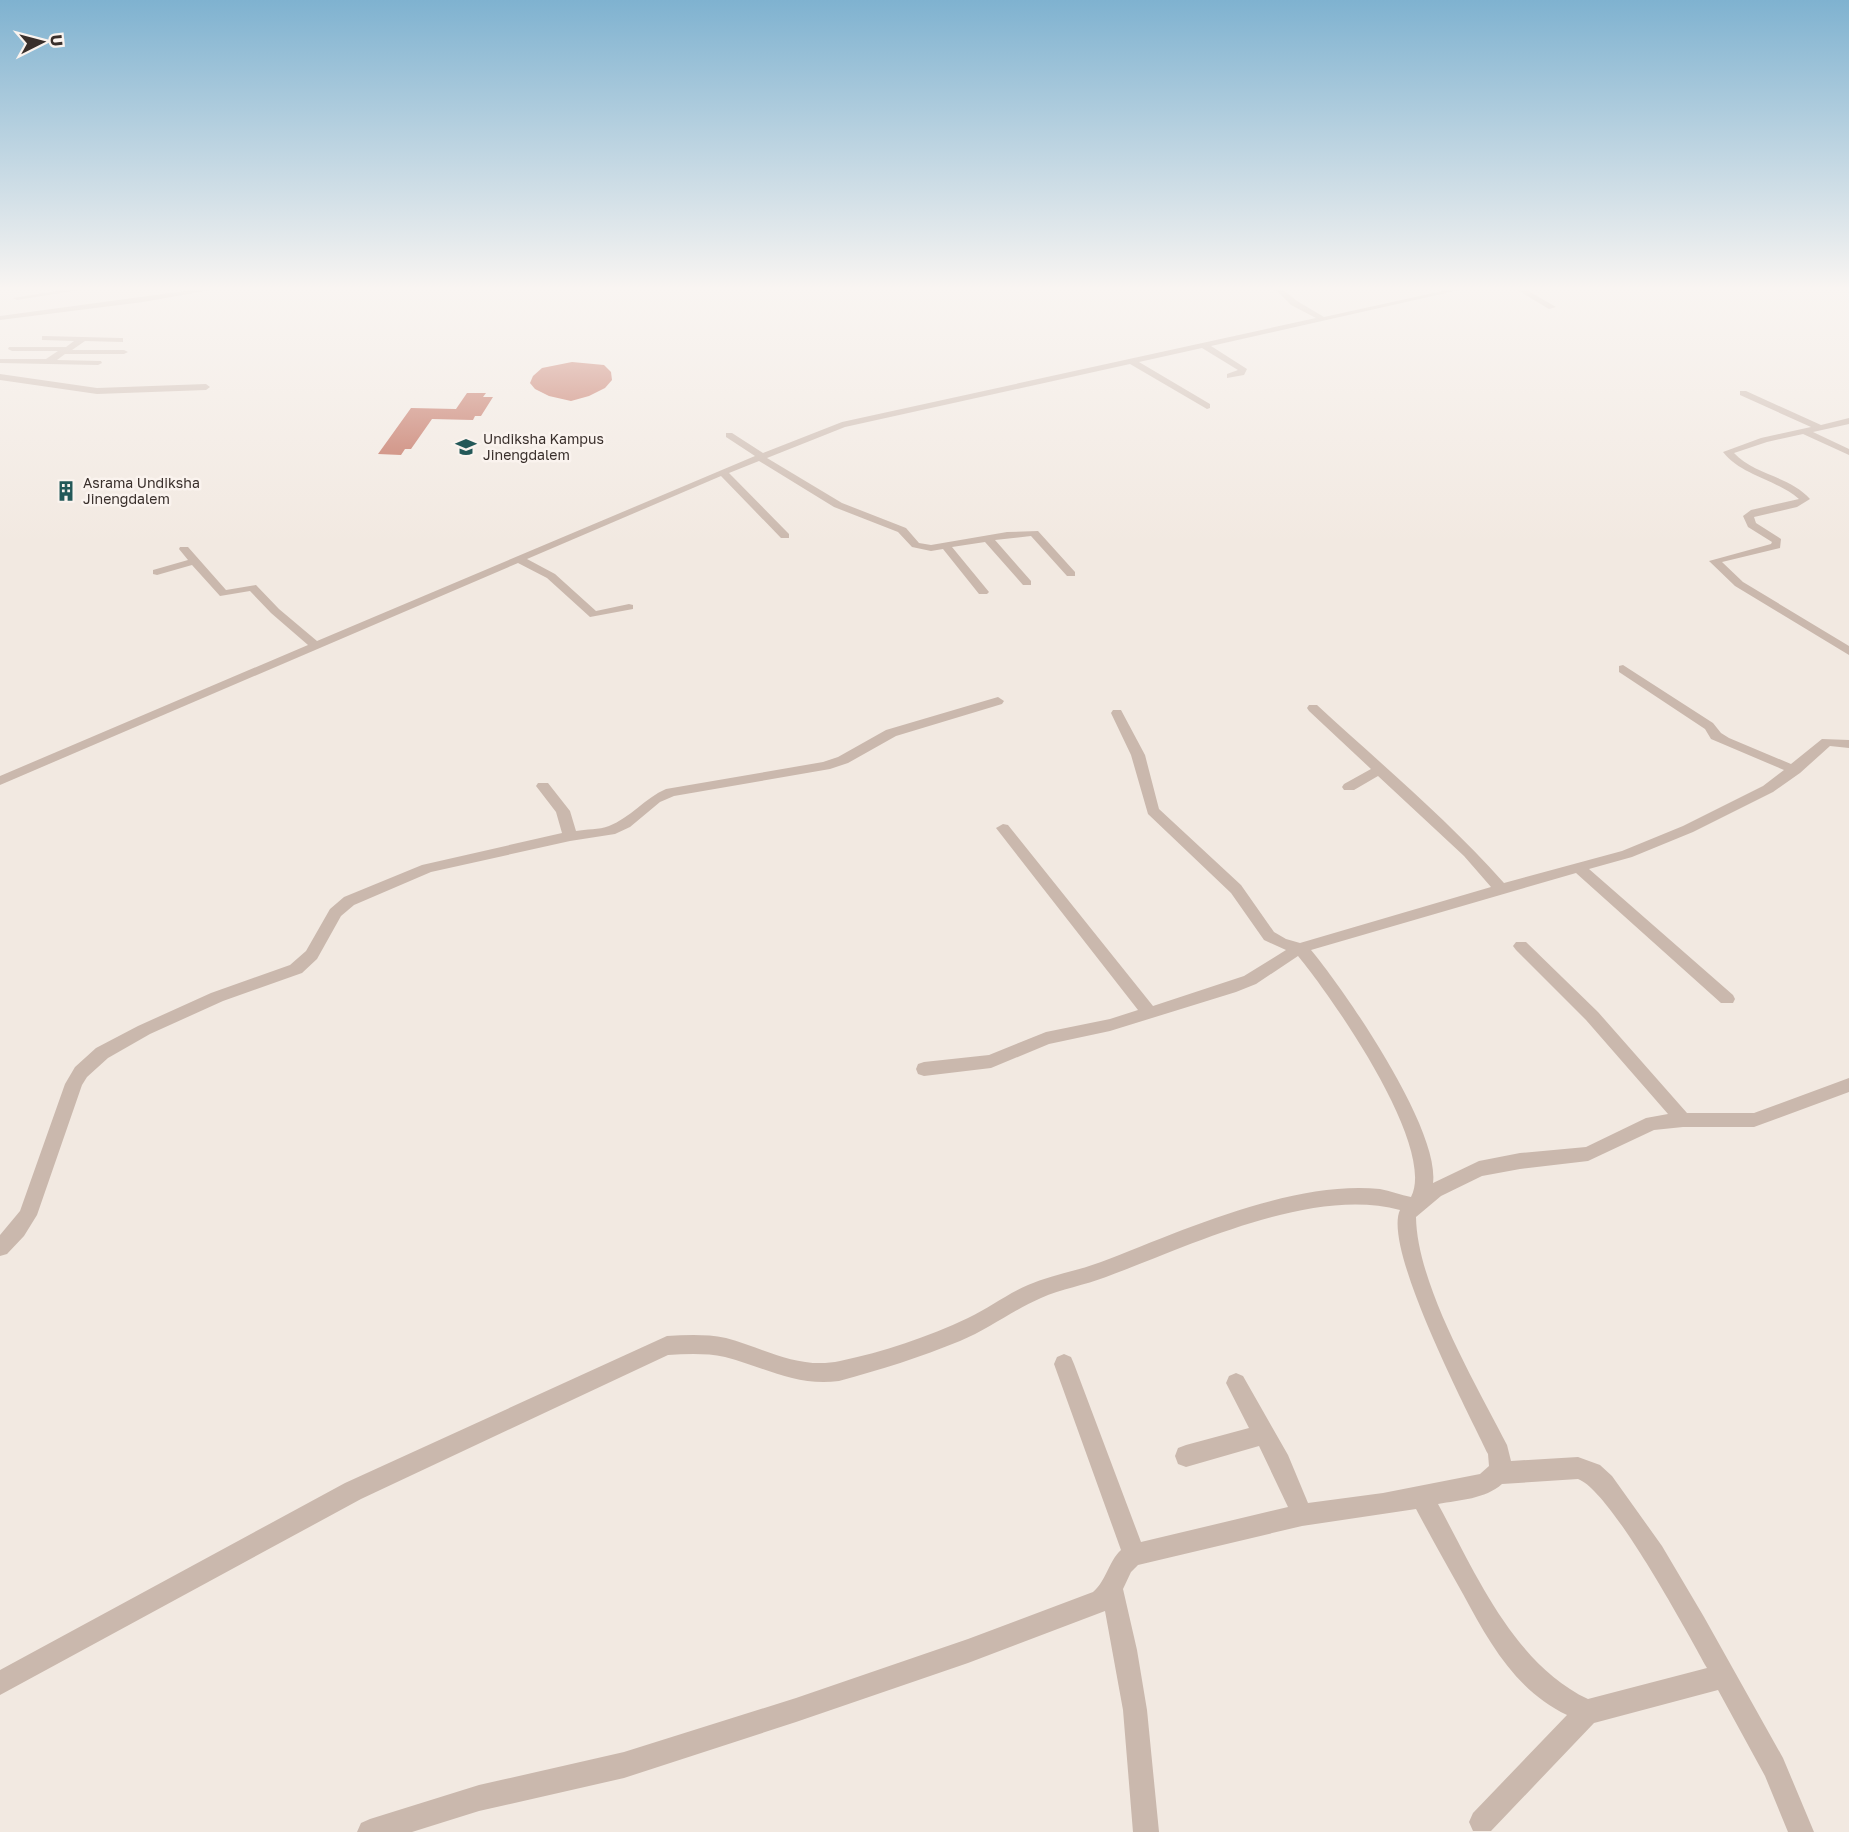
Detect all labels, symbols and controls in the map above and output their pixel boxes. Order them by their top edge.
north arrow [12,12,72,72]
text: U [46,34,67,47]
place label: Undiksha Kampus Jinengdalem [483,430,604,463]
school or university icon: Undiksha Kampus Jinengdalem [454,435,478,459]
place label: Asrama Undiksha Jinengdalem [83,474,200,507]
building icon: Asrama Undiksha Jinengdalem [54,479,78,503]

